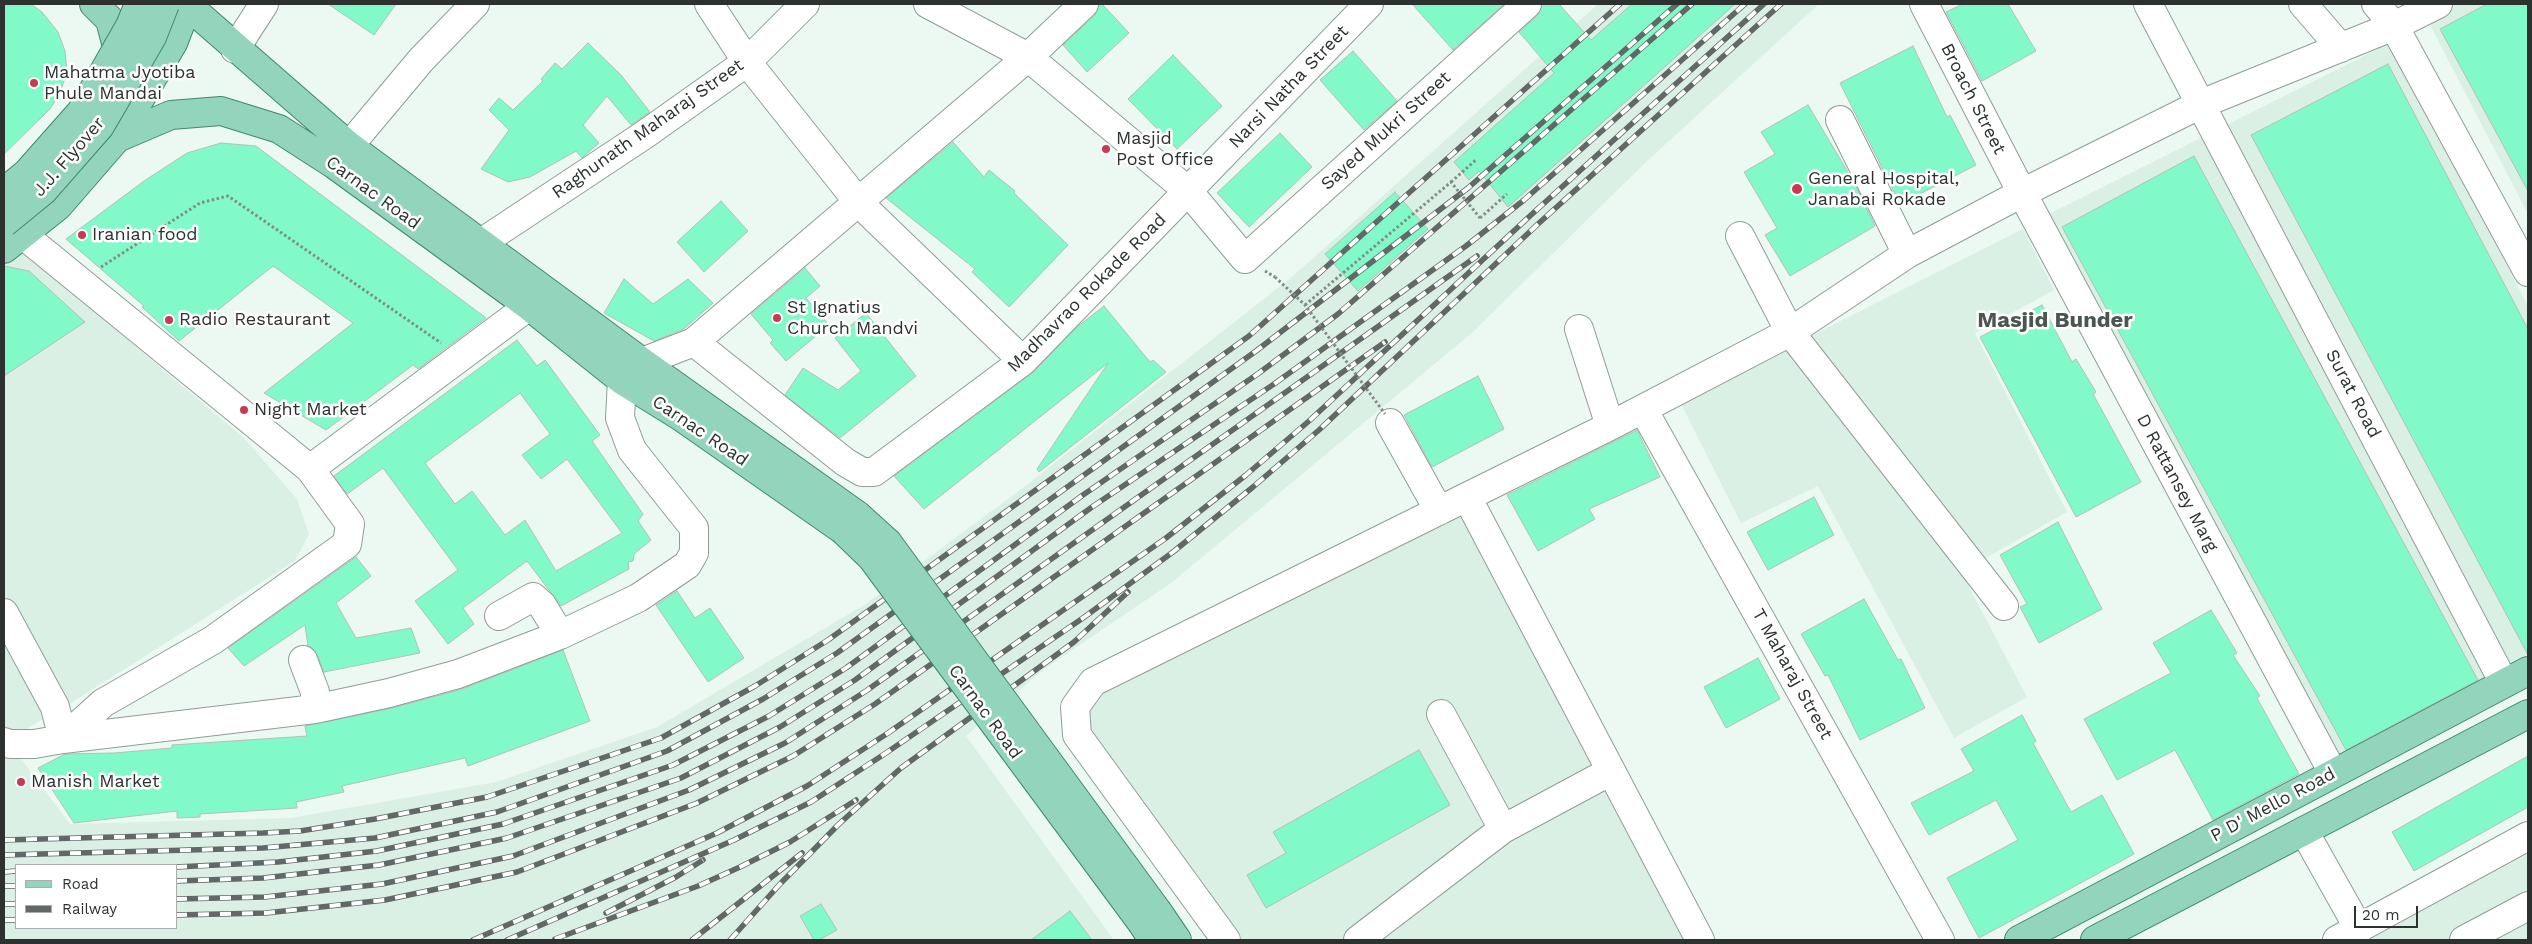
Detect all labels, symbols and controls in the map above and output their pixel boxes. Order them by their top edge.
street label: Narsi Natha Street [1225,21,1353,153]
street label: Broach Street [1936,40,2010,158]
street label: Raghunath Maharaj Street [548,54,748,204]
place label: Mahatma Jyotiba Phule Mandai [44,62,195,104]
street label: Sayed Mukri Street [1317,67,1455,195]
marker: Mahatma Jyotiba Phule Mandai [28,77,40,89]
street label: J.J. Flyover [29,113,109,201]
place label: Masjid Post Office [1116,128,1214,170]
marker: Masjid Post Office [1100,143,1112,155]
street label: Carnac Road [322,152,424,234]
place label: General Hospital, Janabai Rokade [1808,168,1959,210]
marker: General Hospital, Janabai Rokade [1790,182,1804,196]
street label: Madhavrao Rokade Road [1003,209,1171,377]
place label: Iranian food [92,224,198,246]
marker: Iranian food [76,229,88,241]
place label: St Ignatius Church Mandvi [787,297,918,340]
district label: Masjid Bunder [1977,308,2133,334]
place label: Radio Restaurant [179,309,330,331]
marker: St Ignatius Church Mandvi [771,312,783,324]
marker: Radio Restaurant [163,314,175,326]
street label: Surat Road [2321,346,2385,442]
street label: Carnac Road [648,391,752,471]
place label: Night Market [254,399,367,421]
marker: Night Market [238,404,250,416]
street label: D Rattansey Marg [2132,410,2222,556]
street label: T Maharaj Street [1747,605,1837,743]
street label: Carnac Road [944,661,1026,763]
street label: P D' Mello Road [2207,763,2339,847]
place label: Manish Market [31,771,159,793]
marker: Manish Market [15,776,27,788]
legend [15,864,178,929]
text: Road [62,875,99,893]
scale bar [2357,896,2421,928]
text: Railway [62,900,117,918]
text: 20 m [2362,906,2400,924]

